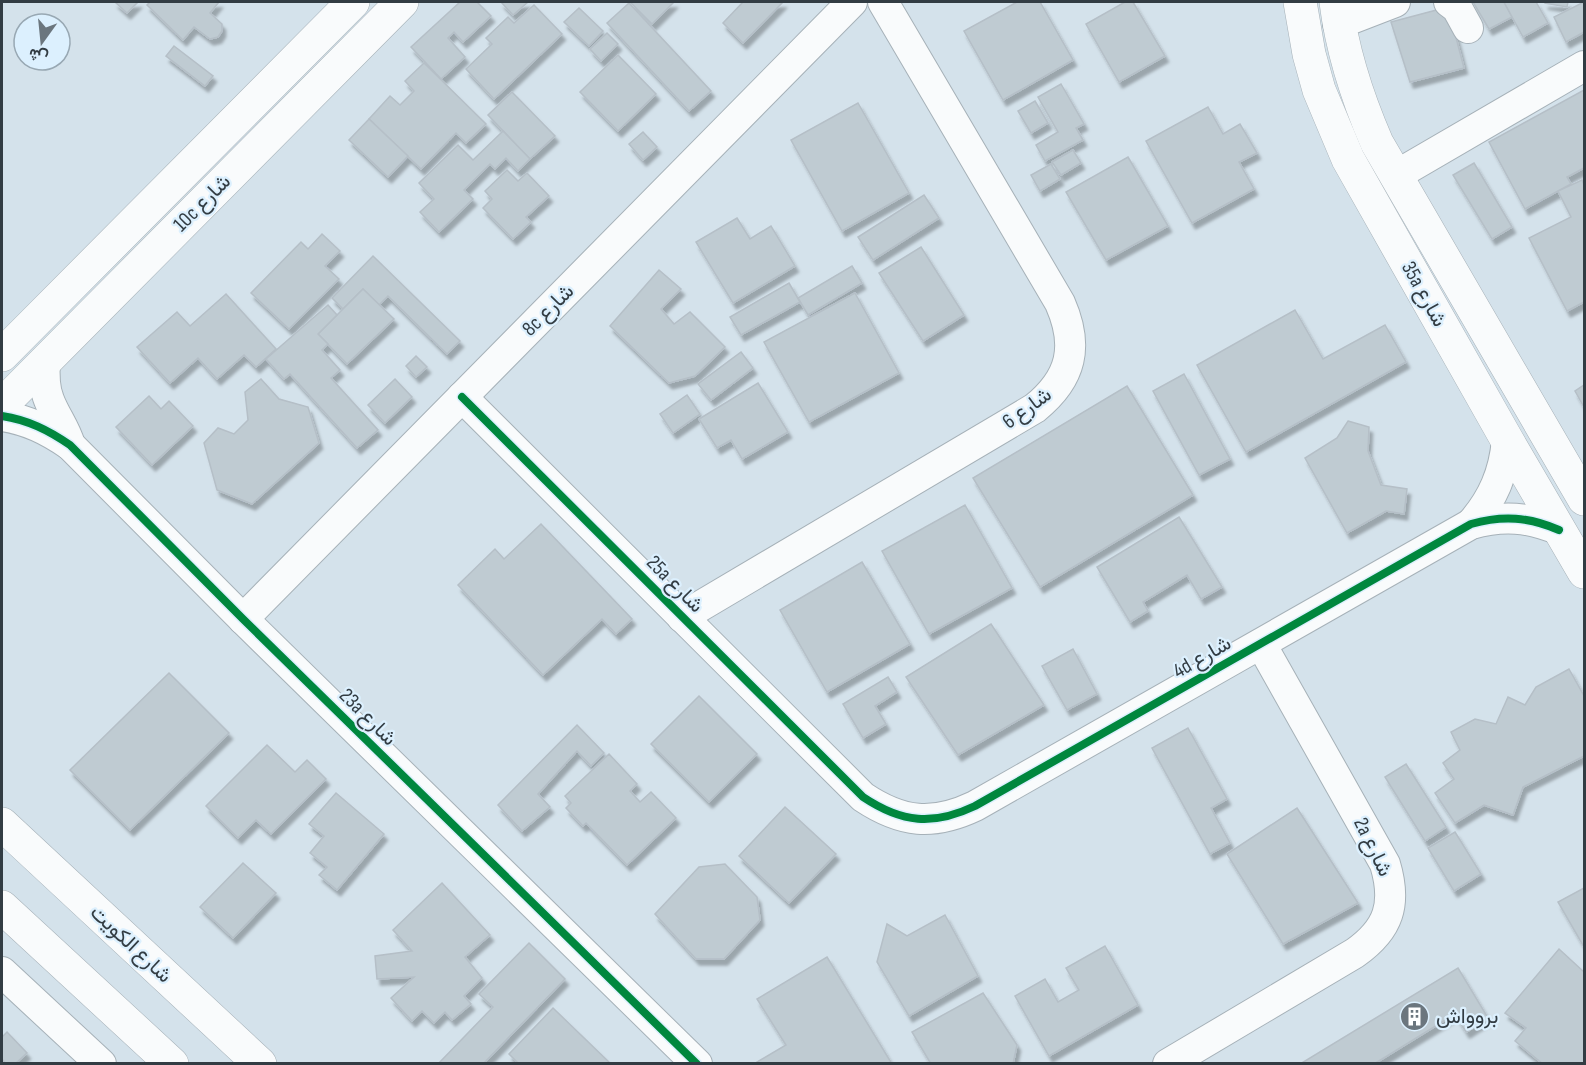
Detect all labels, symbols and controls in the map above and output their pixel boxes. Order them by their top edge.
north arrow [12,12,72,72]
text: ش [27,43,50,67]
street label: 10c شارع [168,169,237,238]
street label: 35a شارع [1395,257,1452,332]
street label: 8c شارع [517,279,580,342]
street label: شارع 6 [997,382,1057,435]
street label: 25a شارع [640,550,709,619]
street label: 4d شارع [1168,630,1236,684]
street label: 23a شارع [333,683,402,752]
street label: 2a شارع [1347,814,1398,881]
street label: شارع الكويت [84,900,177,989]
building icon: بروواش [1399,1000,1431,1032]
place label: بروواش [1436,1004,1498,1029]

